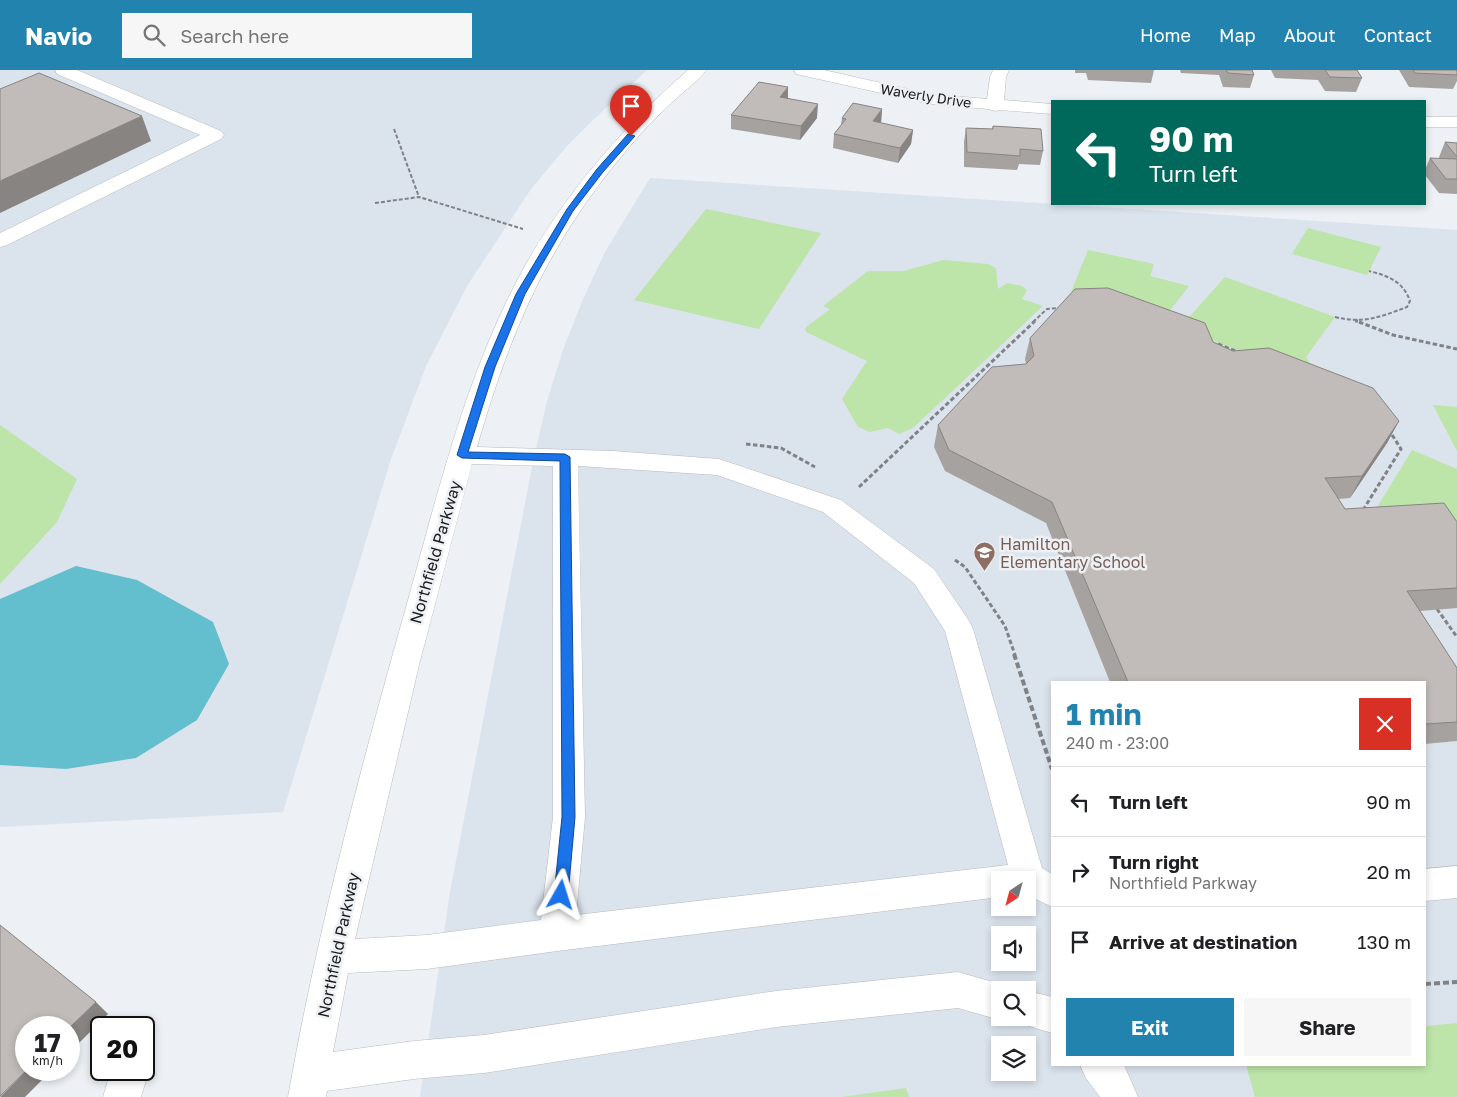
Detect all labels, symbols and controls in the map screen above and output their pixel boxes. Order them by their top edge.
search box [122,13,472,58]
text: Navio [25,21,92,50]
icon: search [140,21,168,49]
text: Search here [180,24,289,47]
text: Home [1140,24,1191,46]
text: Map [1219,24,1256,46]
text: About [1284,24,1336,46]
text: Contact [1364,24,1432,46]
street label: Waverly Drive [879,80,973,111]
pin [610,85,652,136]
icon: arrive [617,92,645,120]
text: 90 m [1149,118,1233,160]
icon: left [1066,120,1131,185]
text: Turn left [1149,160,1238,187]
street label: Northfield Parkway [405,478,465,626]
place label: Hamilton Elementary School [1000,534,1145,572]
school or university icon: Hamilton Elementary School [972,541,996,572]
text: 1 min [1066,696,1142,732]
button: close [1359,698,1411,750]
text: 240 m · 23:00 [1066,733,1169,753]
icon: left [1066,788,1094,816]
text: Turn left [1109,790,1188,813]
text: 90 m [1366,790,1411,813]
text: Turn right [1109,850,1199,873]
icon: right [1066,858,1094,886]
text: 20 m [1367,860,1411,883]
position arrow [534,868,586,920]
street label: Northfield Parkway [313,871,363,1019]
north arrow [991,871,1036,916]
map controls [991,871,1036,1081]
text: Northfield Parkway [1109,873,1257,893]
button: sound [991,926,1036,971]
icon: arrive [1066,928,1094,956]
text: Arrive at destination [1109,930,1297,953]
text: 130 m [1357,930,1411,953]
button: search [991,981,1036,1026]
button: Exit [1066,998,1234,1056]
button: Share [1244,998,1411,1056]
speed limit sign: 20 [90,1016,155,1081]
text: 17 [34,1027,61,1058]
button: layers [991,1036,1036,1081]
text: km/h [32,1053,63,1068]

